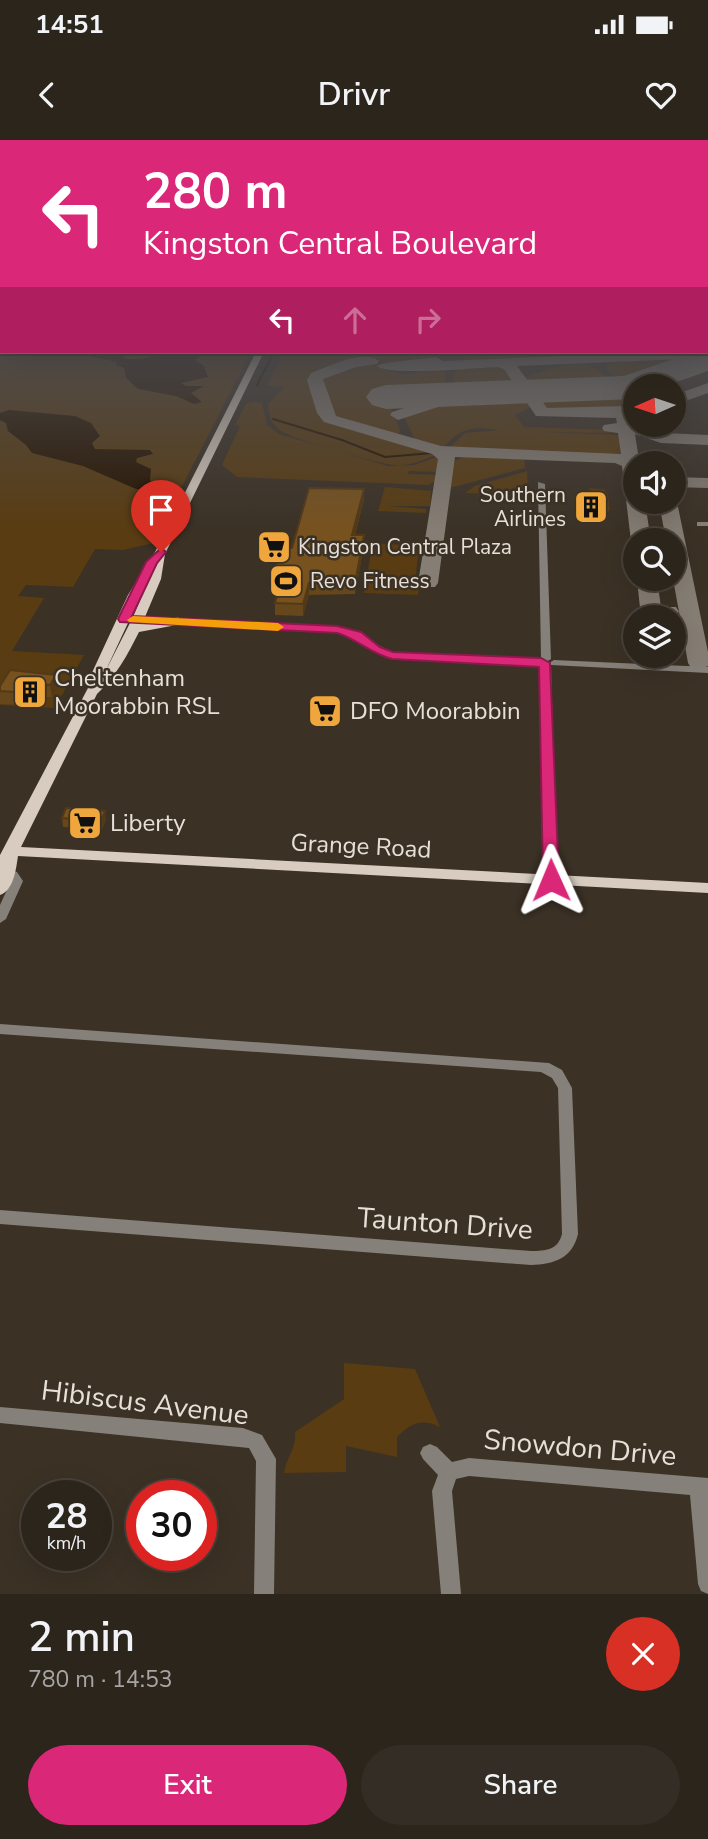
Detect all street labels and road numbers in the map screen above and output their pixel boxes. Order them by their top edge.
street label: Grange Road [290,826,432,866]
street label: Taunton Drive [356,1199,534,1249]
street label: Hibiscus Avenue [39,1371,251,1435]
street label: Snowdon Drive [482,1421,678,1475]

